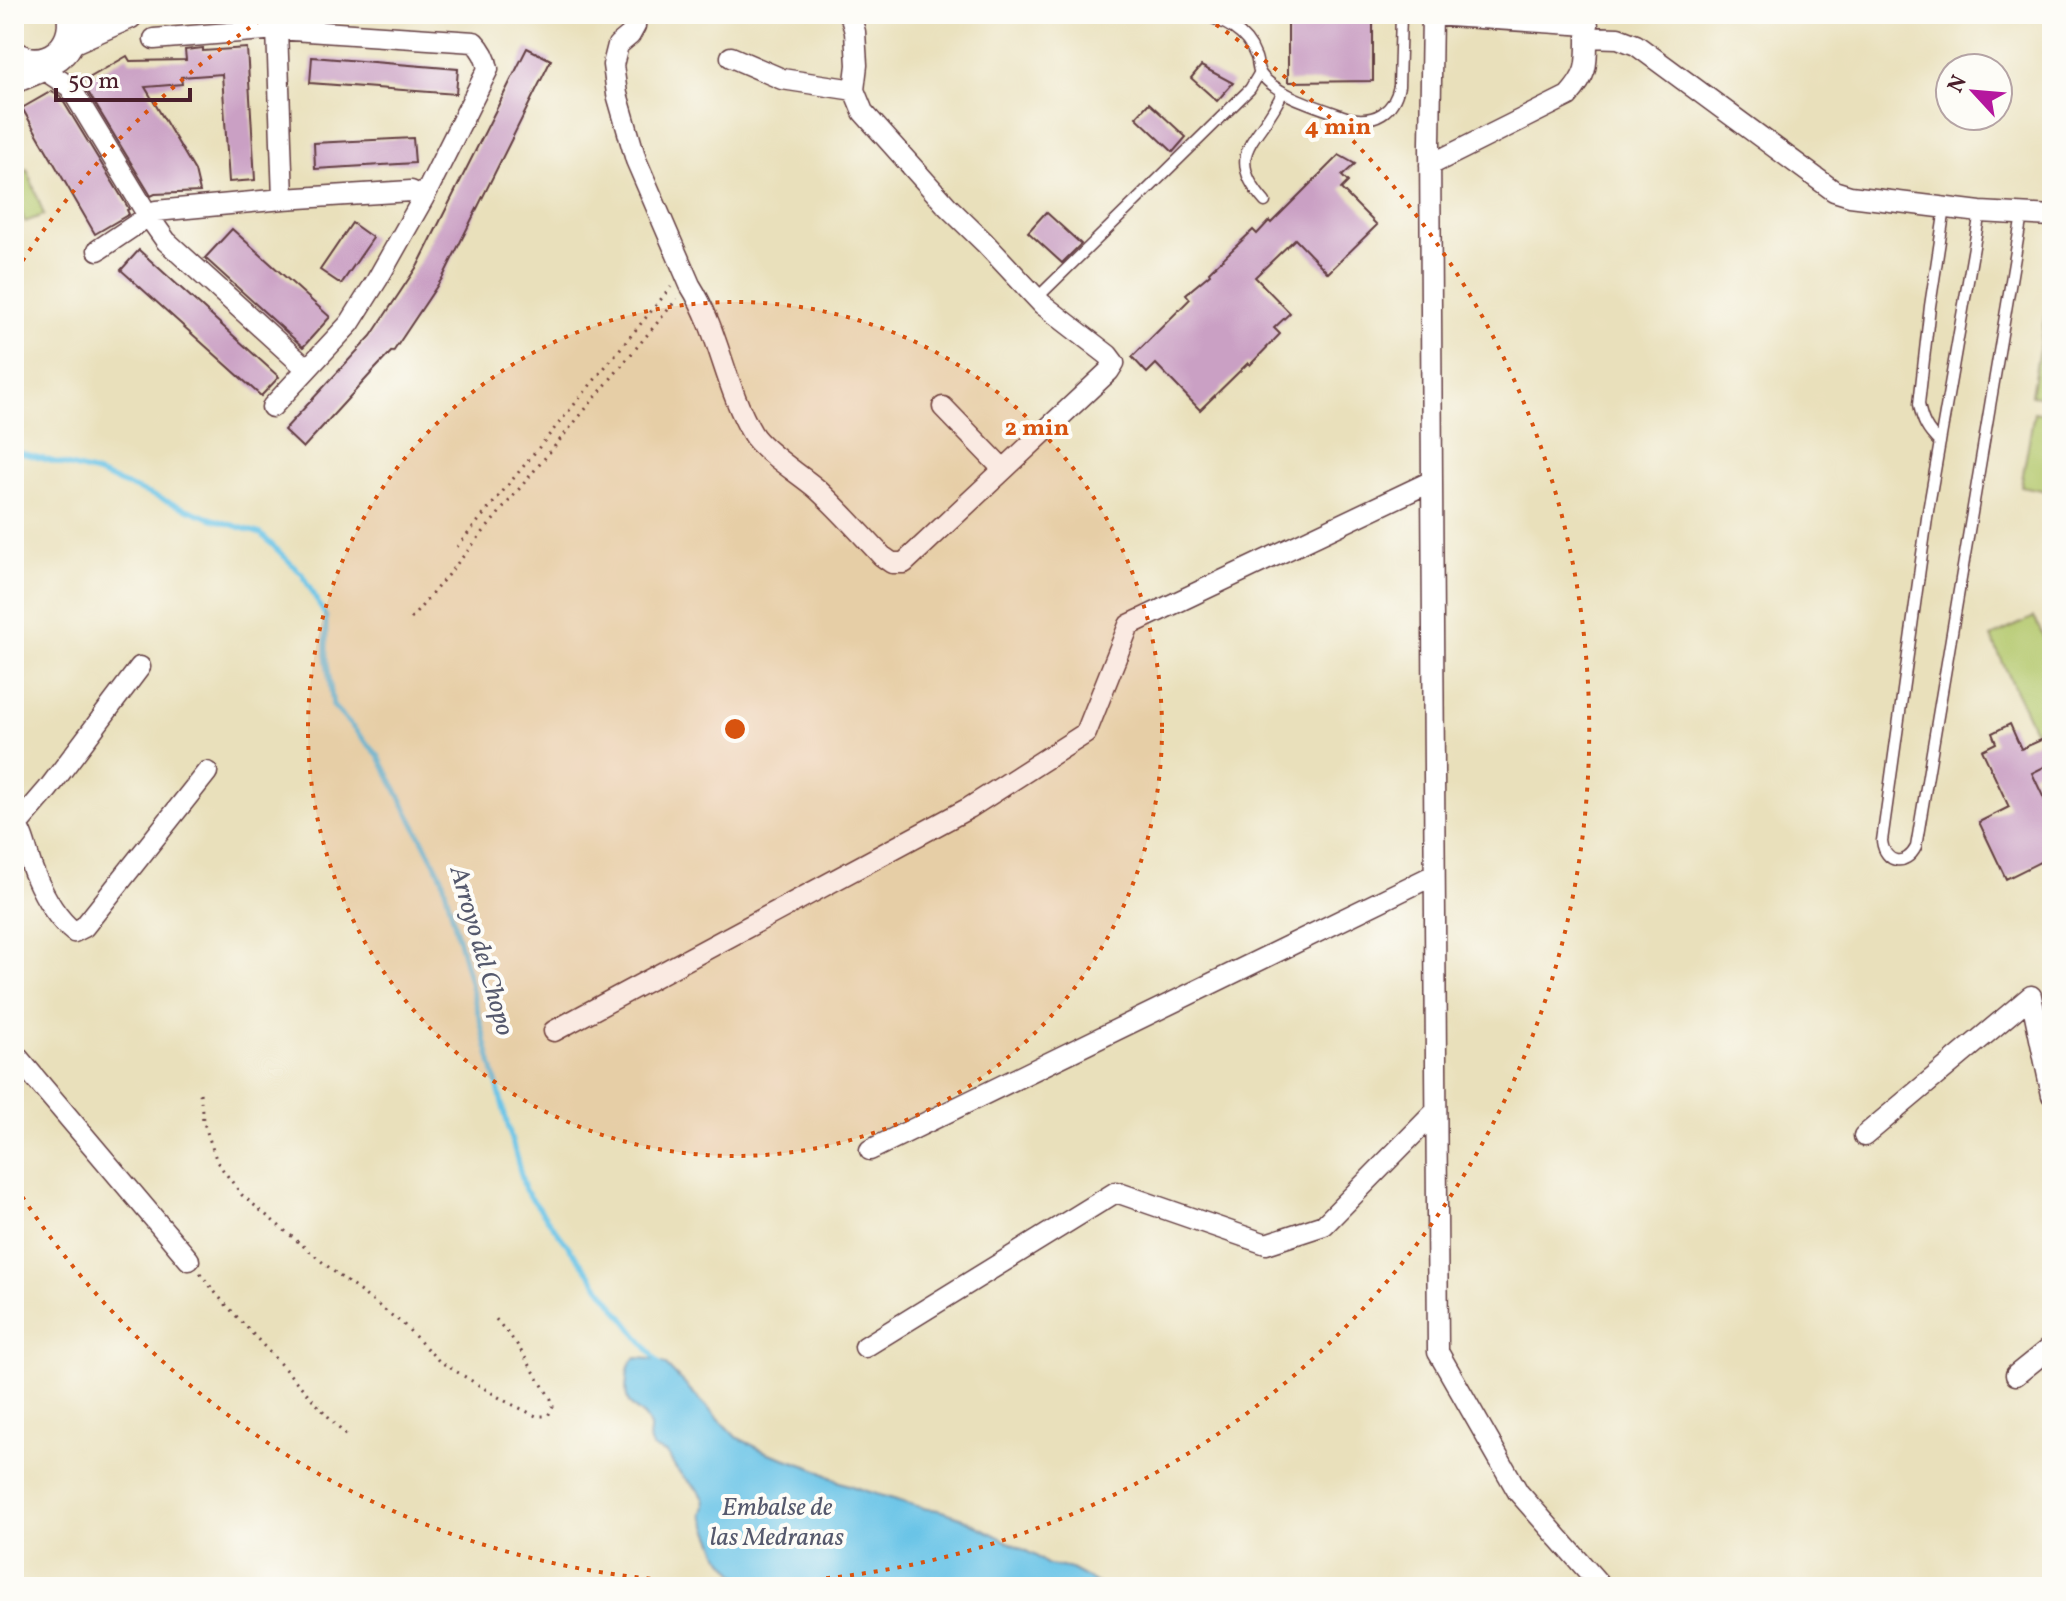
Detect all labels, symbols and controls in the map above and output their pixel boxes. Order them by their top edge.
scale bar [56,52,190,102]
north arrow [1934,52,2014,132]
text: 50 m [68,65,120,99]
text: N [1941,70,1976,98]
text: 4 min [1305,111,1372,145]
text: 2 min [1005,412,1070,446]
centre of rings [721,715,749,743]
water label: Arroyo del Chopo [439,861,522,1040]
water label: Embalse de las Medranas [710,1490,844,1556]

